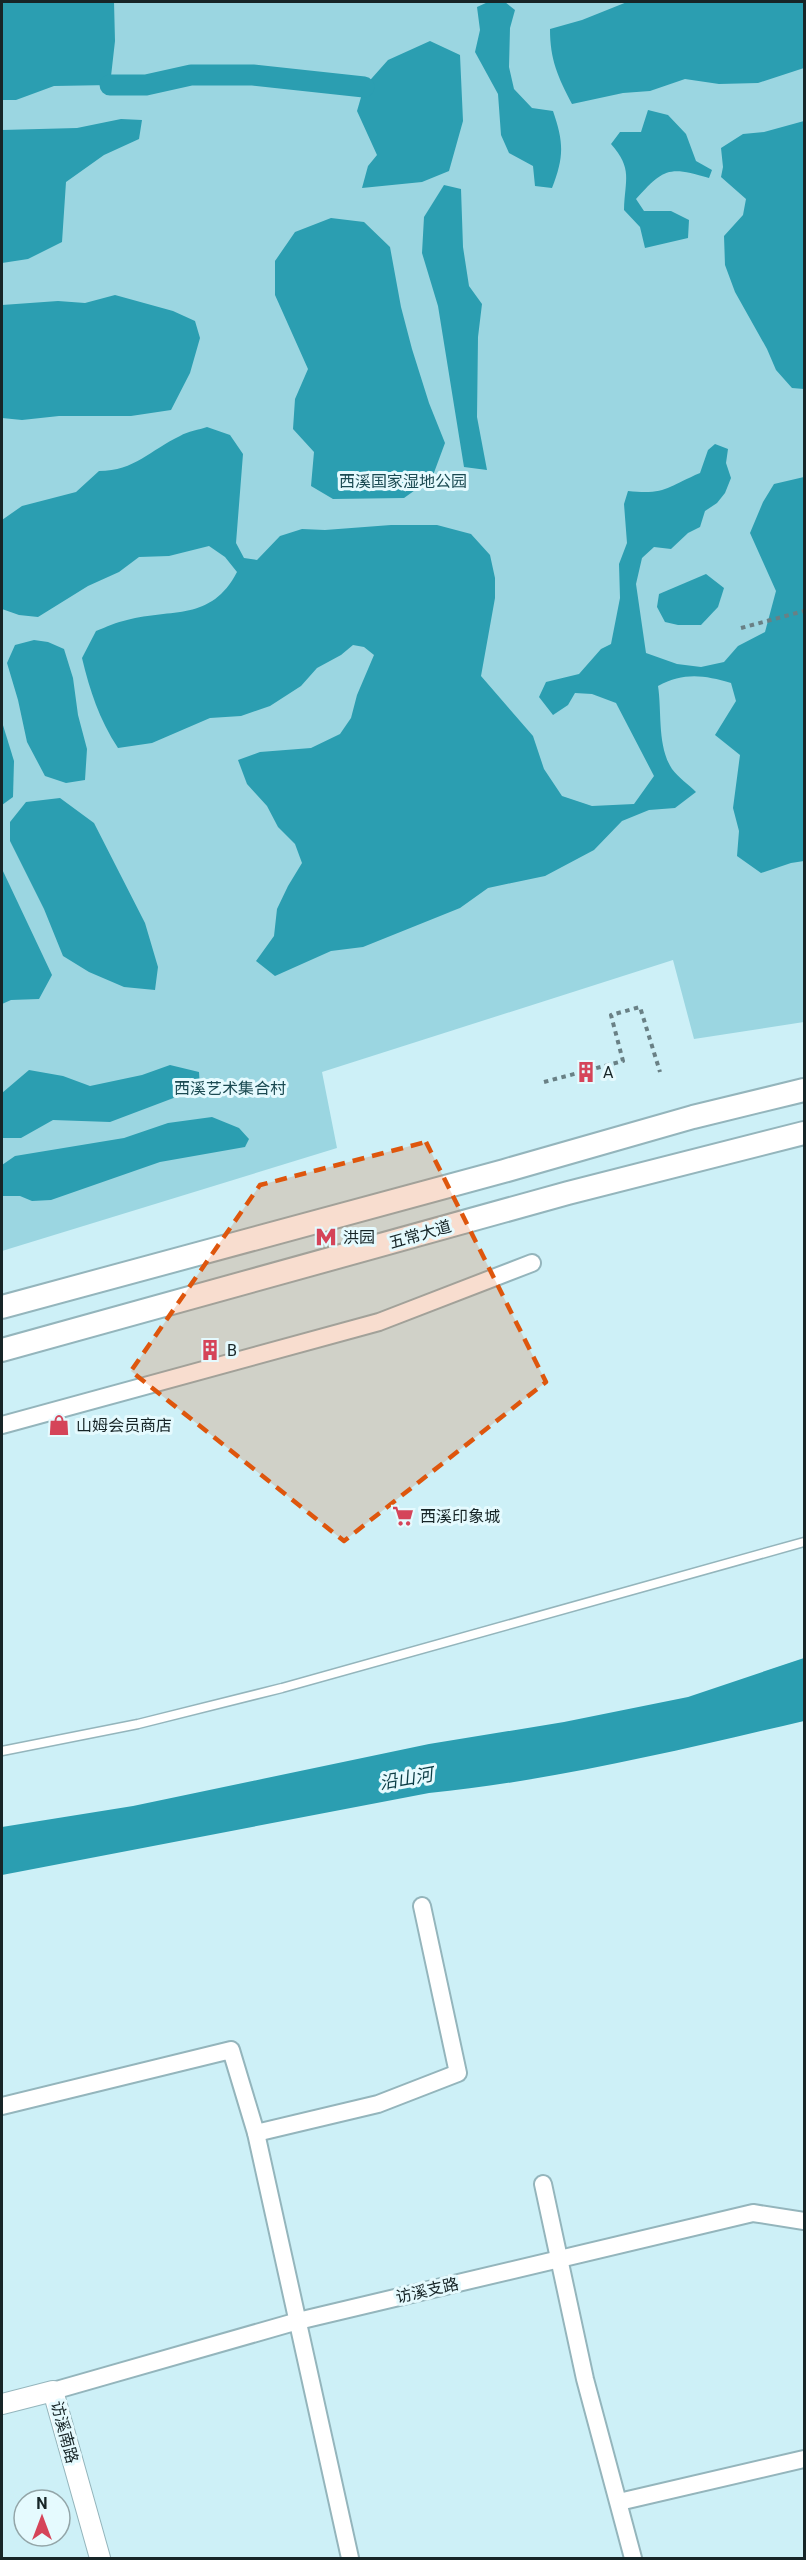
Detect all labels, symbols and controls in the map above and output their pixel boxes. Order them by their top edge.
park label: 西溪国家湿地公园 [339,472,467,491]
building icon: A [574,1060,598,1084]
place label: A [603,1063,614,1082]
park label: 西溪艺术集合村 [174,1079,286,1098]
street label: 五常大道 [387,1217,454,1252]
metro station icon: 洪园 [314,1225,338,1249]
place label: 洪园 [343,1228,375,1247]
building icon: B [198,1338,222,1362]
place label: B [227,1341,237,1360]
shop icon: 山姆会员商店 [47,1413,71,1437]
place label: 山姆会员商店 [76,1416,172,1435]
supermarket icon: 西溪印象城 [391,1504,415,1528]
place label: 西溪印象城 [420,1507,500,1526]
water label: 沿山河 [378,1763,437,1794]
street label: 访溪支路 [394,2274,460,2307]
street label: 访溪南路 [47,2399,82,2466]
north arrow [12,2488,72,2548]
text: N [36,2494,48,2513]

